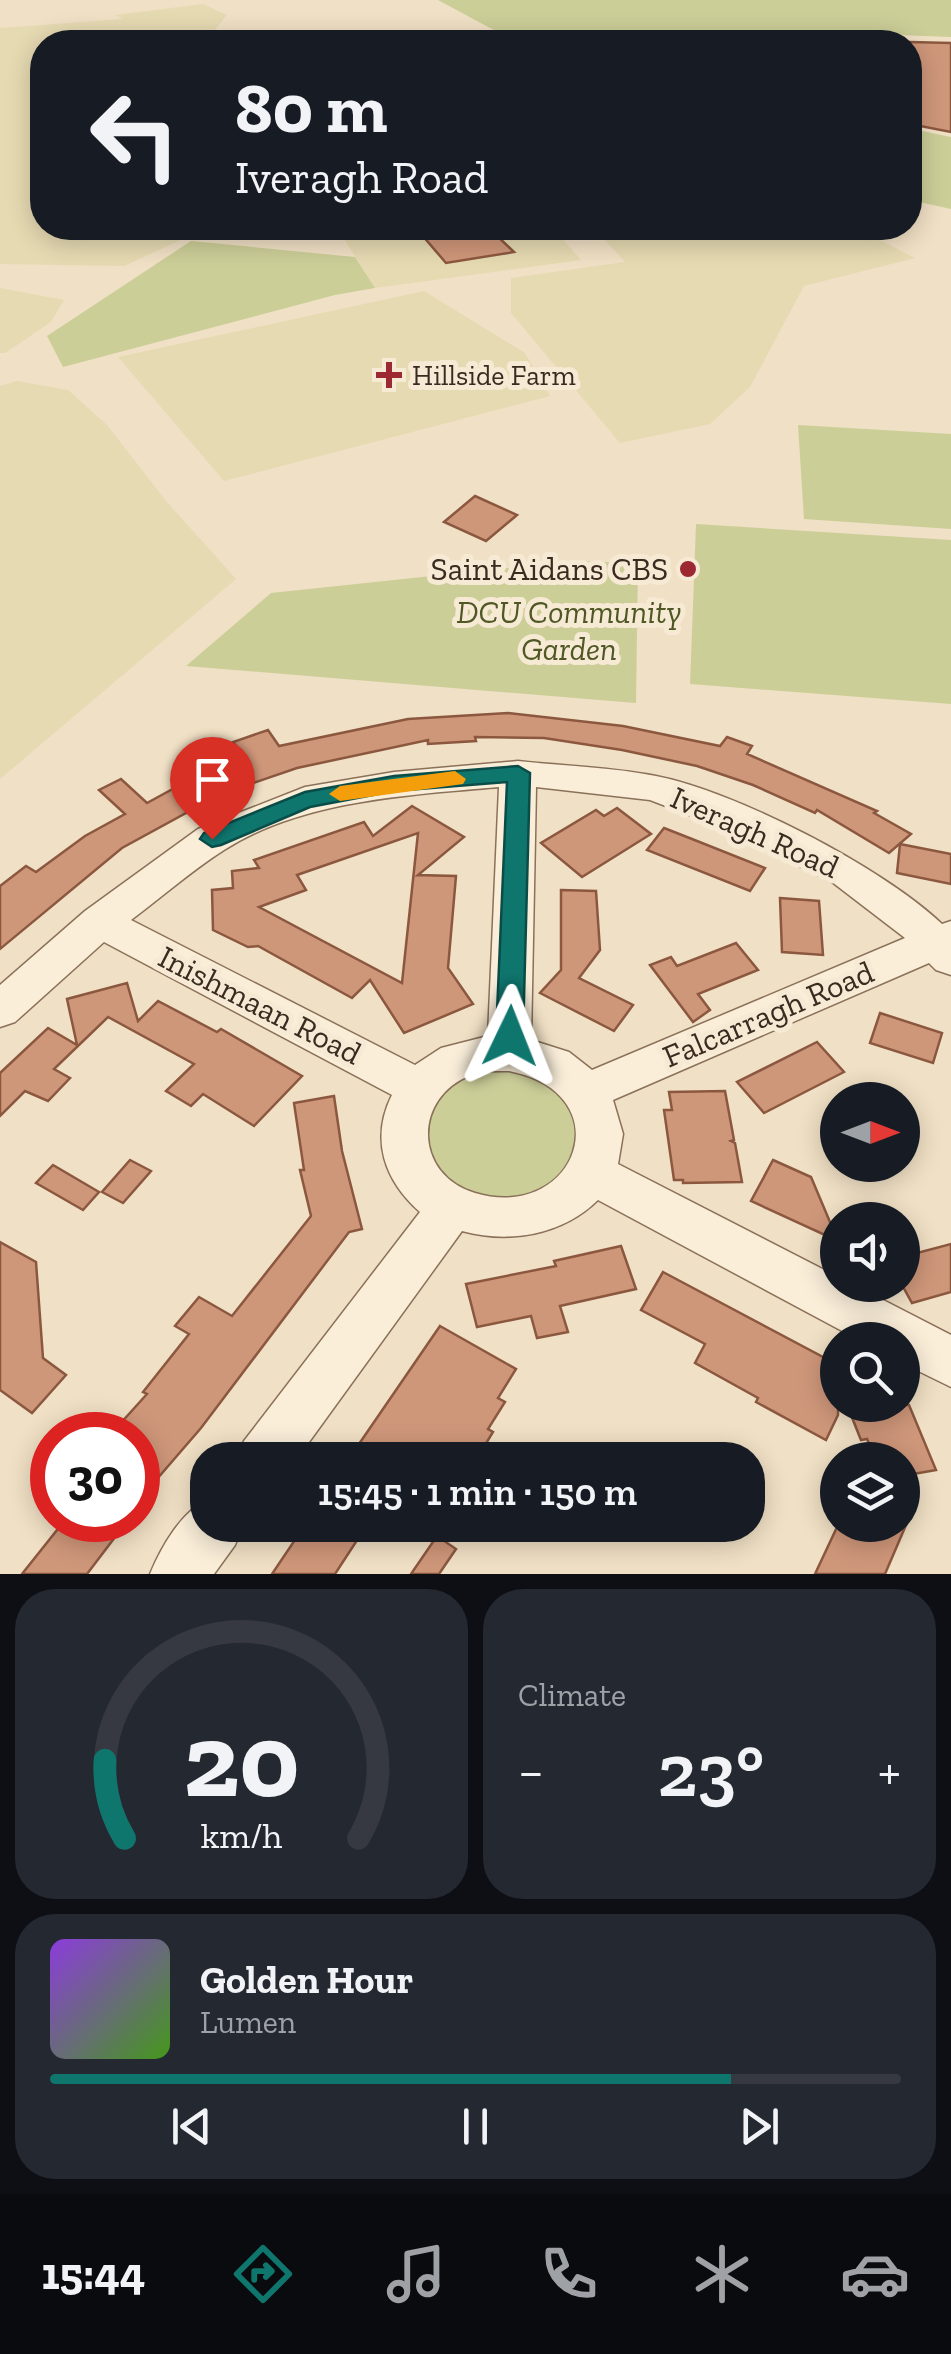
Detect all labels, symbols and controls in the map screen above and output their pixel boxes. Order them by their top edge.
text: 80 m [235,66,387,150]
icon: left [70,70,200,200]
text: Iveragh Road [235,151,488,205]
place label: Hillside Farm [412,359,576,392]
marker: Hillside Farm [376,362,402,388]
place label: Saint Aidans CBS [431,550,668,588]
marker: Saint Aidans CBS [677,558,699,580]
park label: DCU Community Garden [457,593,681,668]
pin [170,737,255,840]
icon: arrive [185,752,240,807]
street label: Iveragh Road [665,778,845,886]
street label: Inishmaan Road [152,938,368,1073]
street label: Falcarragh Road [657,952,879,1075]
position arrow [458,984,562,1088]
north arrow [820,1082,920,1182]
map controls [820,1082,920,1542]
button: sound [820,1202,920,1302]
button: search [820,1322,920,1422]
speed limit sign: 30 [30,1412,160,1542]
button: layers [820,1442,920,1542]
text: 15:45 · 1 min · 150 m [318,1469,637,1515]
text: Climate [518,1676,626,1714]
text: 20 [184,1698,299,1823]
text: 23° [658,1725,764,1815]
text: − [518,1738,544,1804]
text: + [878,1738,901,1804]
text: km/h [201,1814,282,1857]
text: Golden Hour [200,1957,413,2003]
text: Lumen [200,2003,296,2041]
icon: previous [164,2099,219,2154]
icon: pause [448,2099,503,2154]
icon: next [732,2099,787,2154]
icon: directions [228,2239,298,2309]
icon: music [381,2239,451,2309]
icon: phone [534,2239,604,2309]
icon: climate [687,2239,757,2309]
icon: car [840,2239,910,2309]
text: 15:44 [41,2247,146,2301]

